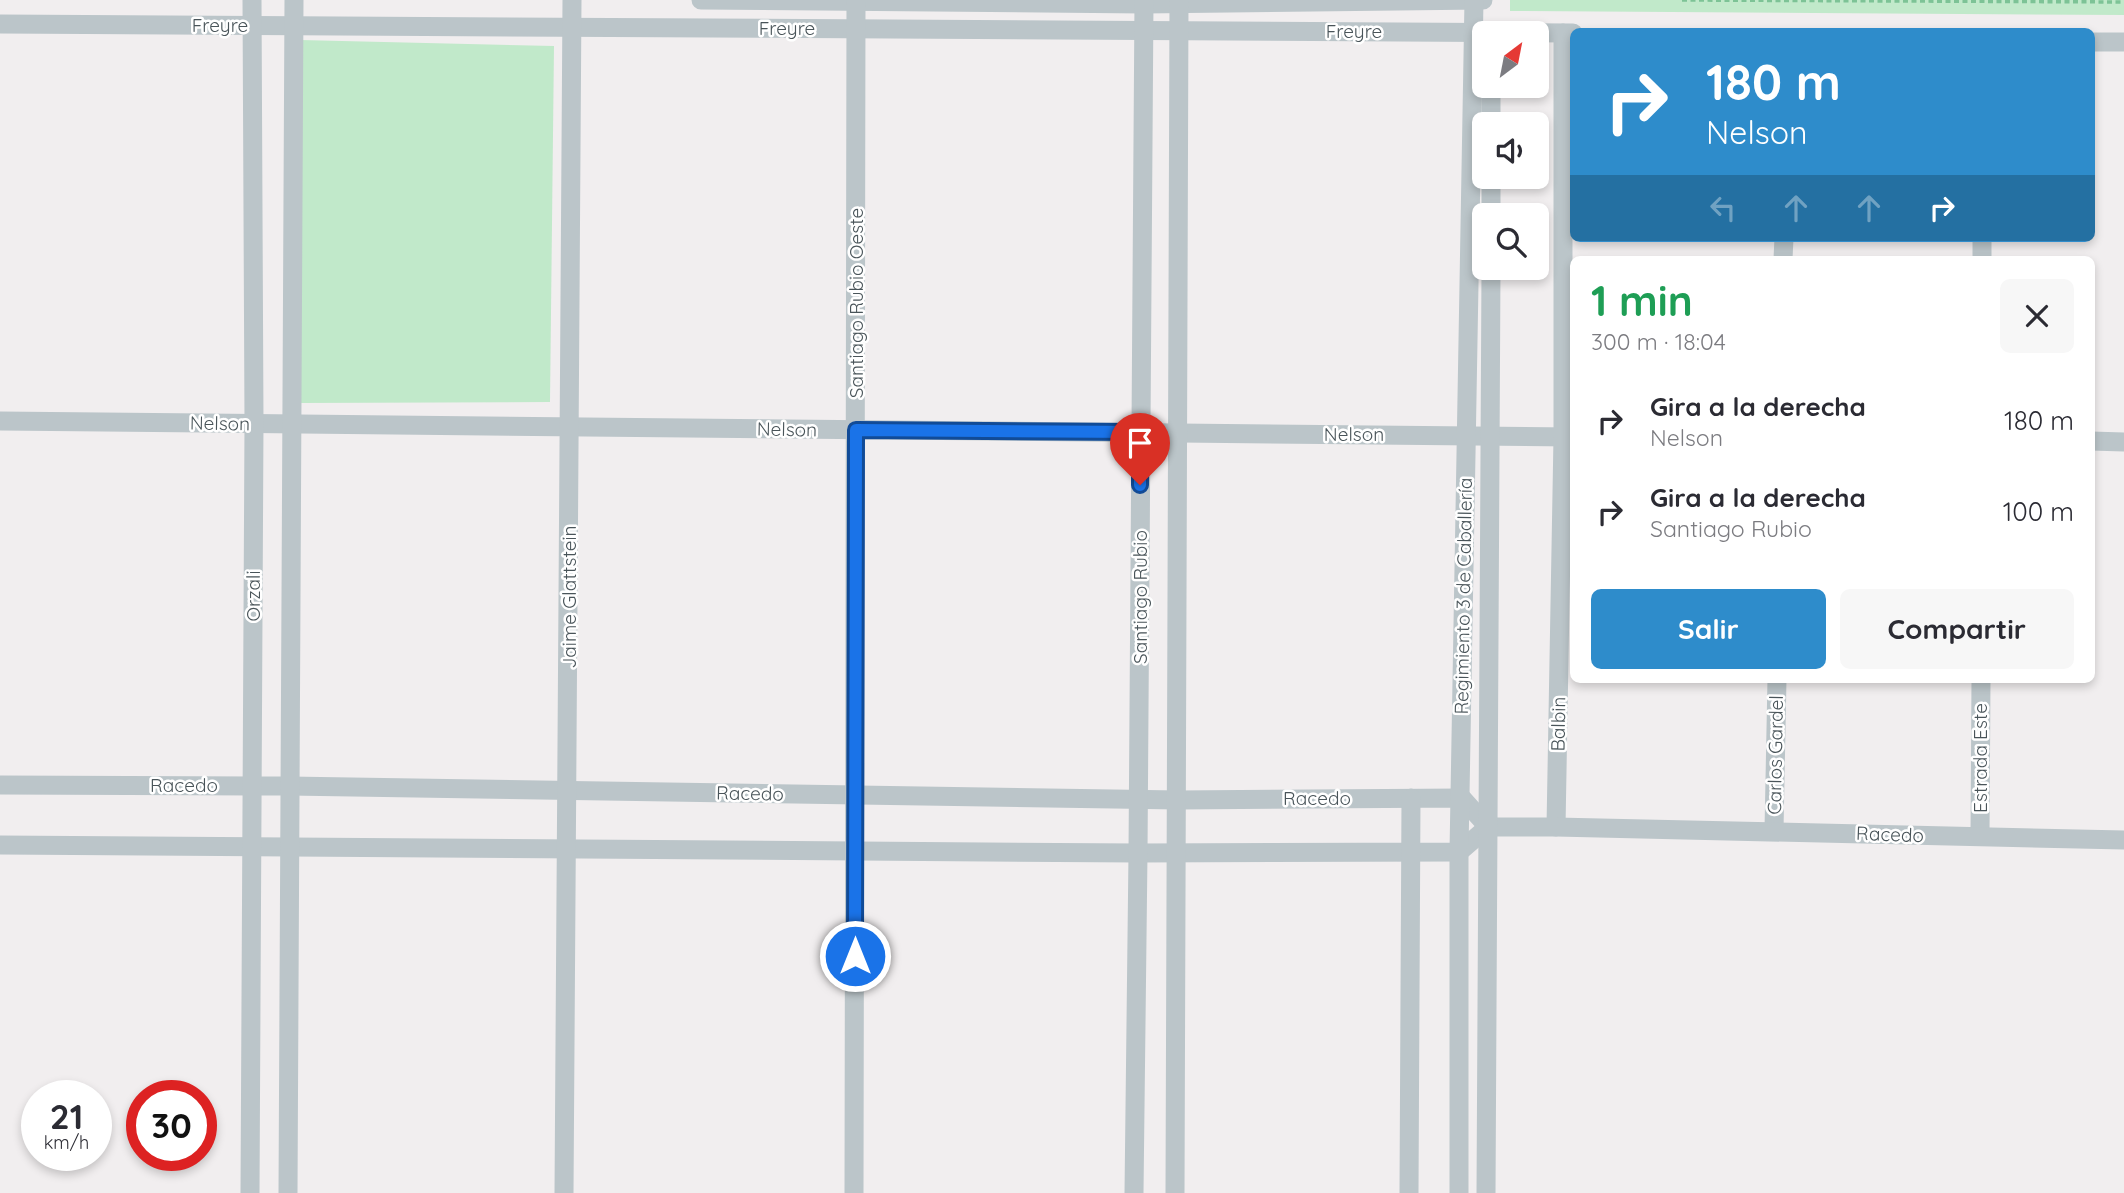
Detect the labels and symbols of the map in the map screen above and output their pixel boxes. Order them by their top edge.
street label: Freyre [192,13,248,37]
street label: Freyre [759,16,815,40]
street label: Freyre [1326,19,1382,43]
north arrow [1472,21,1549,98]
street label: Santiago Rubio Oeste [844,208,868,398]
street label: Nelson [190,410,250,436]
pin [1110,413,1170,485]
street label: Nelson [757,416,817,442]
street label: Nelson [1324,422,1384,446]
street label: Regimiento 3 de Caballería [1449,477,1477,715]
street label: Jaime Glattstein [557,525,581,669]
street label: Santiago Rubio [1128,530,1152,664]
street label: Orzali [241,571,265,621]
street label: Carlos Gardel [1762,695,1788,815]
street label: Balbin [1546,696,1570,752]
street label: Estrada Este [1968,703,1992,813]
street label: Racedo [150,773,218,797]
street label: Racedo [716,780,784,806]
street label: Racedo [1283,786,1351,810]
street label: Racedo [1856,821,1924,847]
position arrow [818,919,892,993]
speed limit sign: 30 [126,1080,217,1171]

